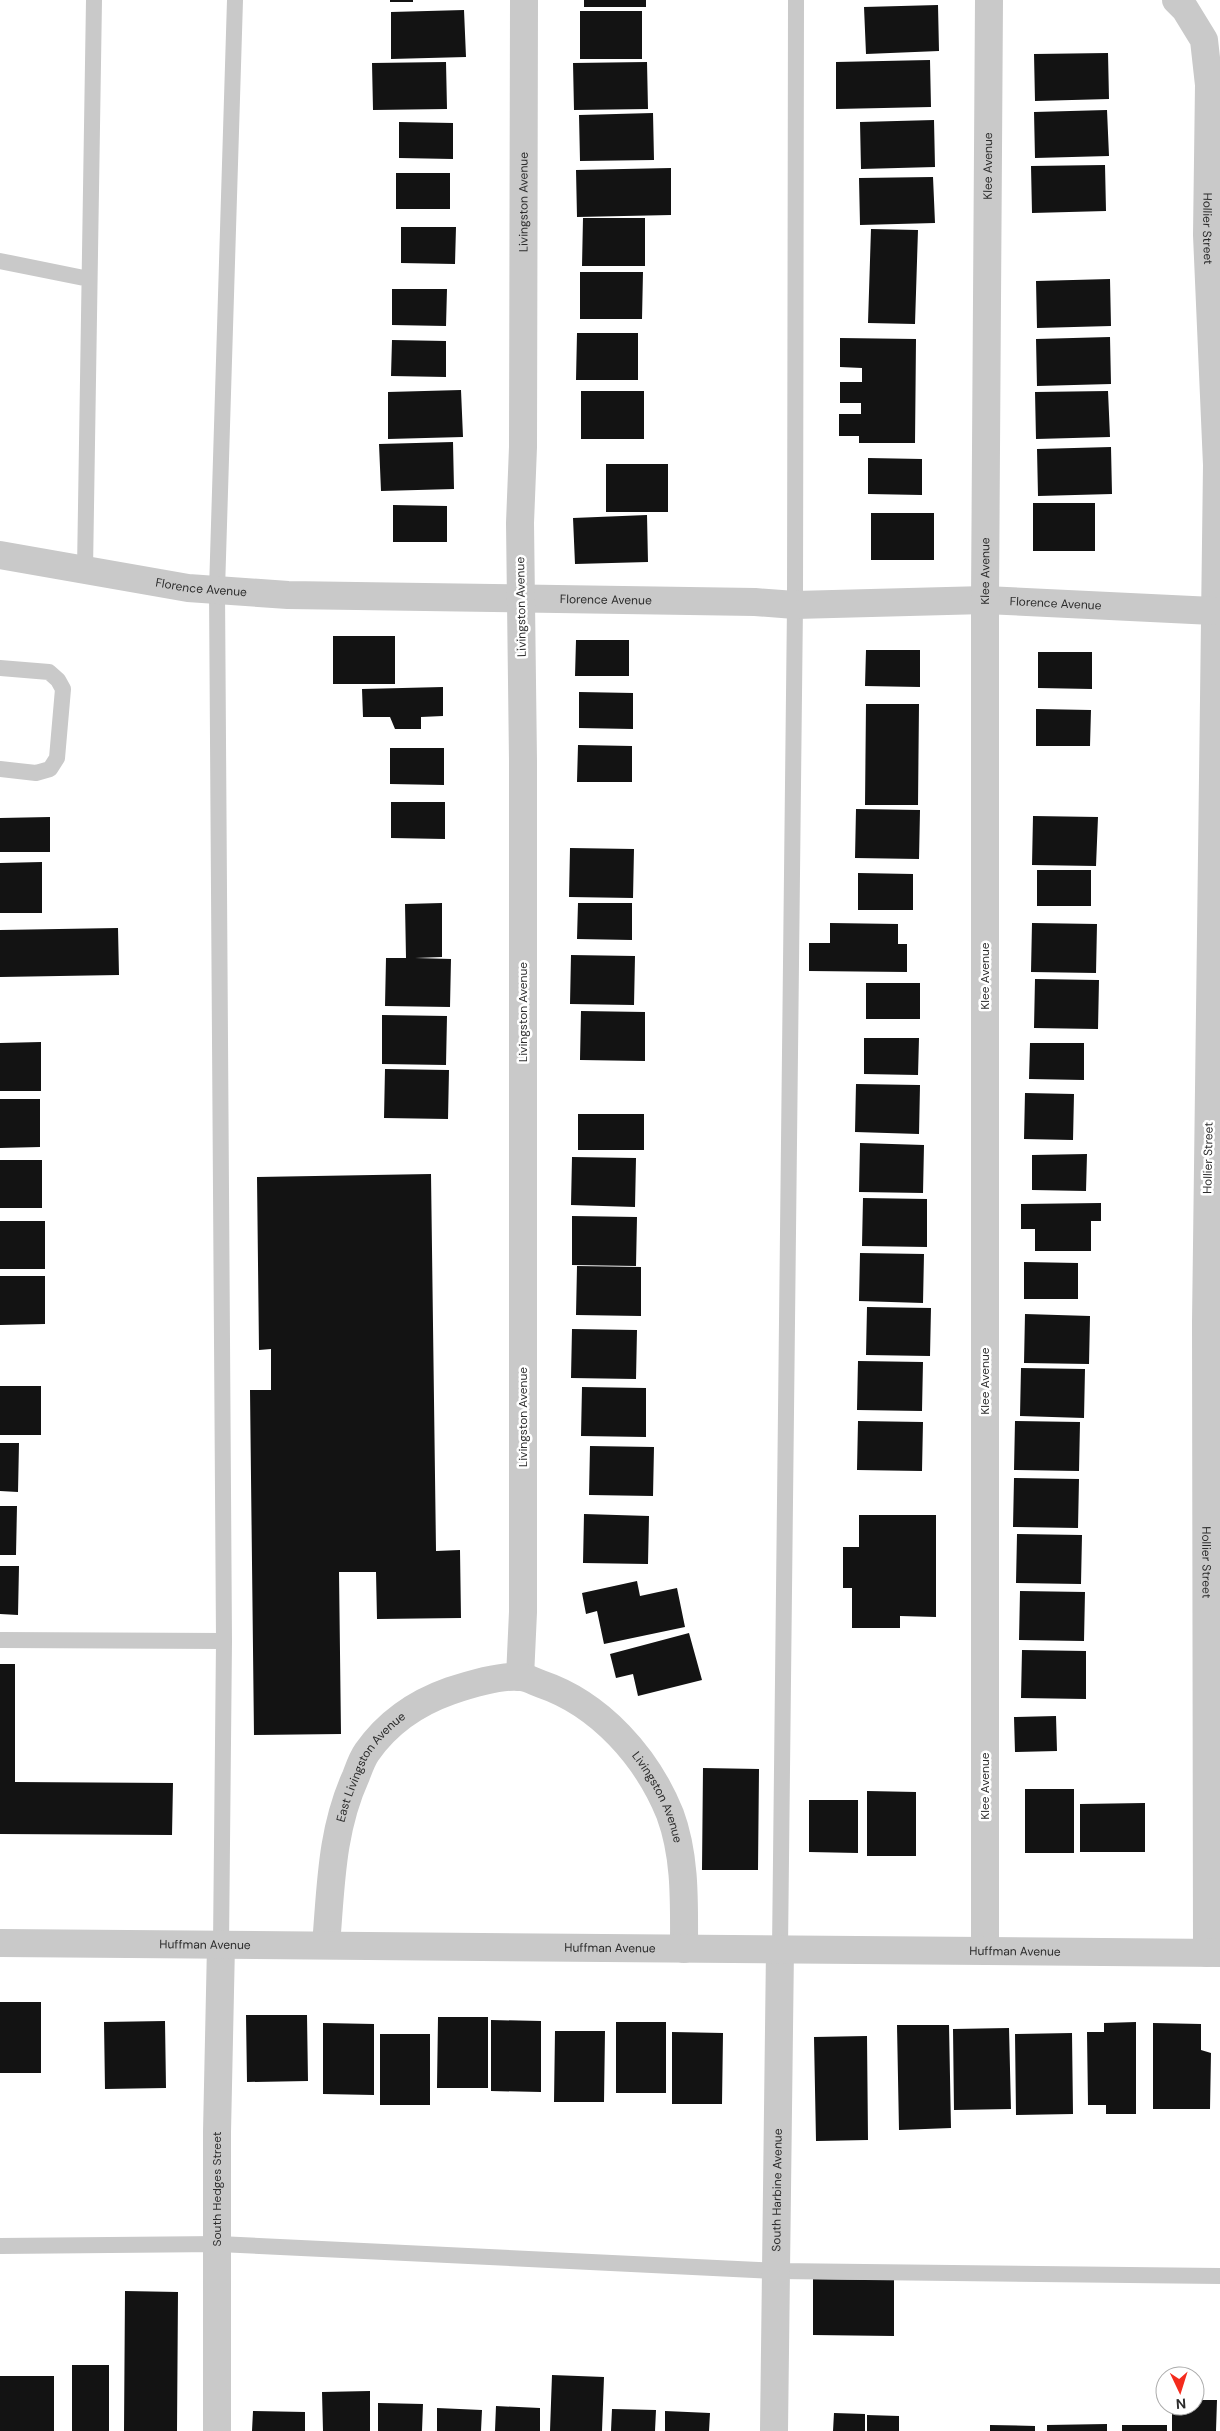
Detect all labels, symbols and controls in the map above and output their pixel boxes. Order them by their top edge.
street label: Klee Avenue [980,132,996,200]
street label: Livingston Avenue [515,152,532,252]
street label: Hollier Street [1199,192,1216,265]
street label: Klee Avenue [977,537,993,605]
street label: Livingston Avenue [512,557,530,657]
street label: Florence Avenue [154,574,248,600]
street label: Florence Avenue [560,591,652,608]
street label: Florence Avenue [1009,593,1102,614]
street label: Klee Avenue [977,942,993,1010]
street label: Livingston Avenue [515,962,531,1062]
street label: Hollier Street [1199,1122,1217,1194]
street label: Klee Avenue [977,1347,993,1415]
street label: Livingston Avenue [515,1367,531,1467]
street label: Hollier Street [1198,1526,1214,1599]
street label: East Livingston Avenue [333,1708,409,1824]
street label: Livingston Avenue [628,1748,686,1845]
street label: Klee Avenue [977,1752,993,1820]
street label: Huffman Avenue [159,1936,251,1953]
street label: Huffman Avenue [564,1940,656,1956]
street label: Huffman Avenue [969,1943,1061,1960]
street label: South Harbine Avenue [768,2128,786,2252]
street label: South Hedges Street [209,2131,225,2246]
north arrow [1155,2366,1205,2416]
text: N [1175,2395,1187,2413]

